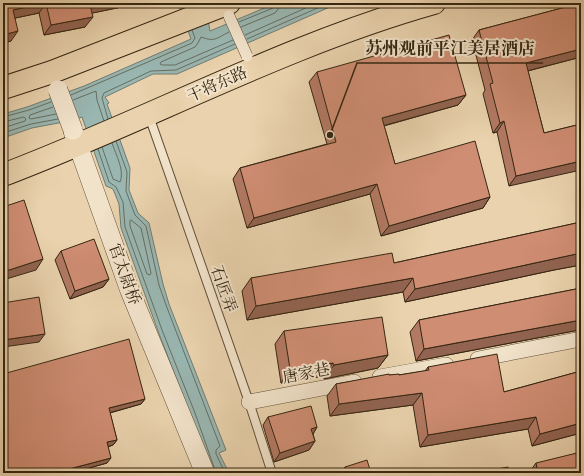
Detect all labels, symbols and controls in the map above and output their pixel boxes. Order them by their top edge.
callout: 苏州观前平江美居酒店 [357,34,543,63]
text: 苏州观前平江美居酒店 [365,37,535,59]
street label: 干将东路 [183,61,251,107]
street label: 官太尉桥 [104,240,146,308]
street label: 石匠弄 [206,263,242,315]
street label: 唐家巷 [280,358,332,388]

